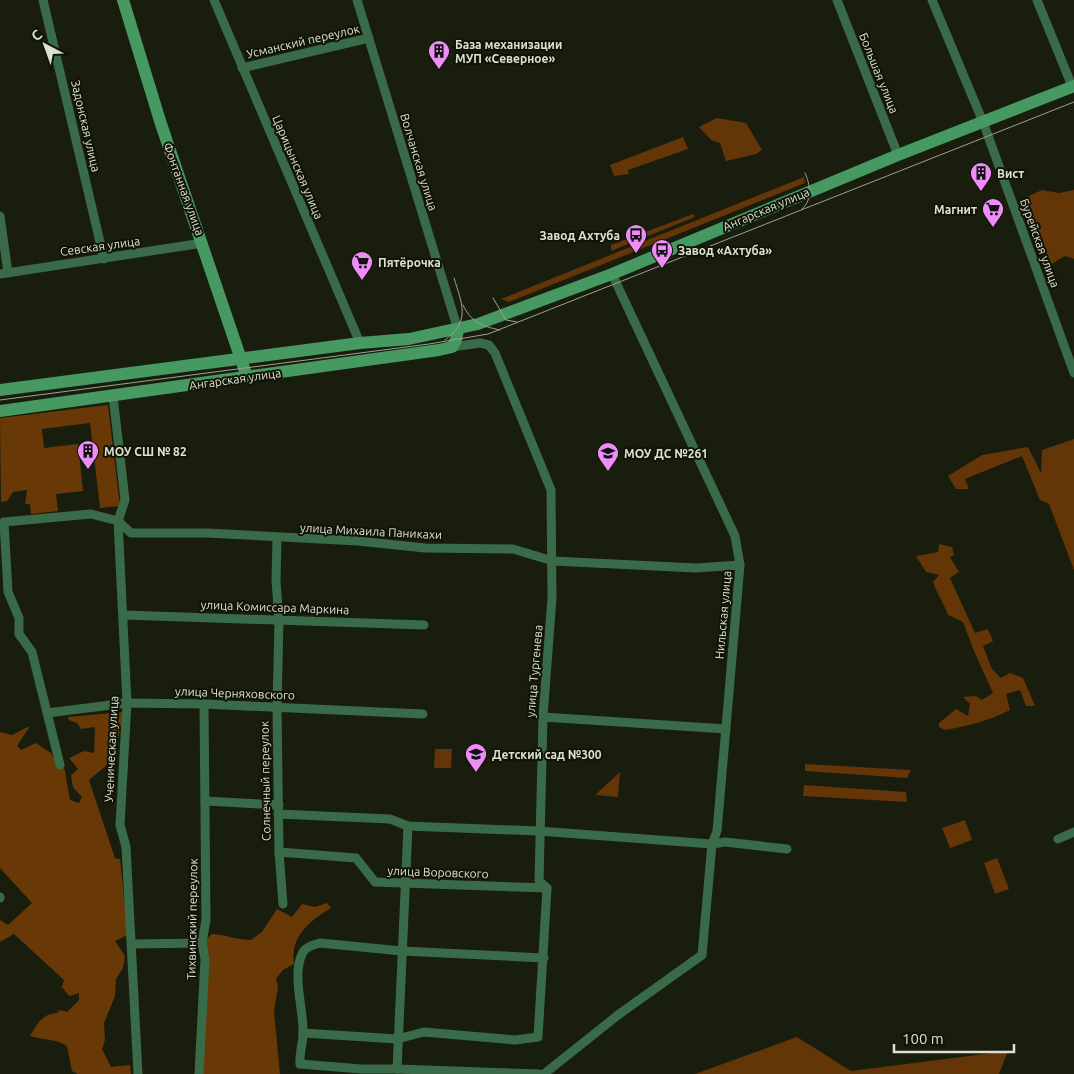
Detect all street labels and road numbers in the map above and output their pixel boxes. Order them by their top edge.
street label: Усманский переулок [245,22,361,60]
street label: Большая улица [857,31,901,115]
street label: Задонская улица [69,79,103,173]
street label: Волчанская улица [398,112,440,212]
street label: Царицынская улица [270,113,326,221]
street label: Фонтанная улица [161,141,207,237]
street label: Ангарская улица [721,185,811,233]
street label: Бурейская улица [1018,197,1062,289]
street label: Севская улица [59,234,141,258]
street label: Ангарская улица [188,366,282,392]
street label: улица Михаила Паникахи [300,521,442,541]
street label: Нильская улица [713,570,733,660]
street label: улица Комиссара Маркина [200,598,350,616]
street label: улица Тургенева [523,624,545,718]
street label: улица Черняховского [175,684,295,702]
street label: Ученическая улица [102,695,120,803]
street label: Солнечный переулок [257,721,273,841]
street label: Тихвинский переулок [184,858,200,980]
street label: улица Воровского [387,864,489,880]

